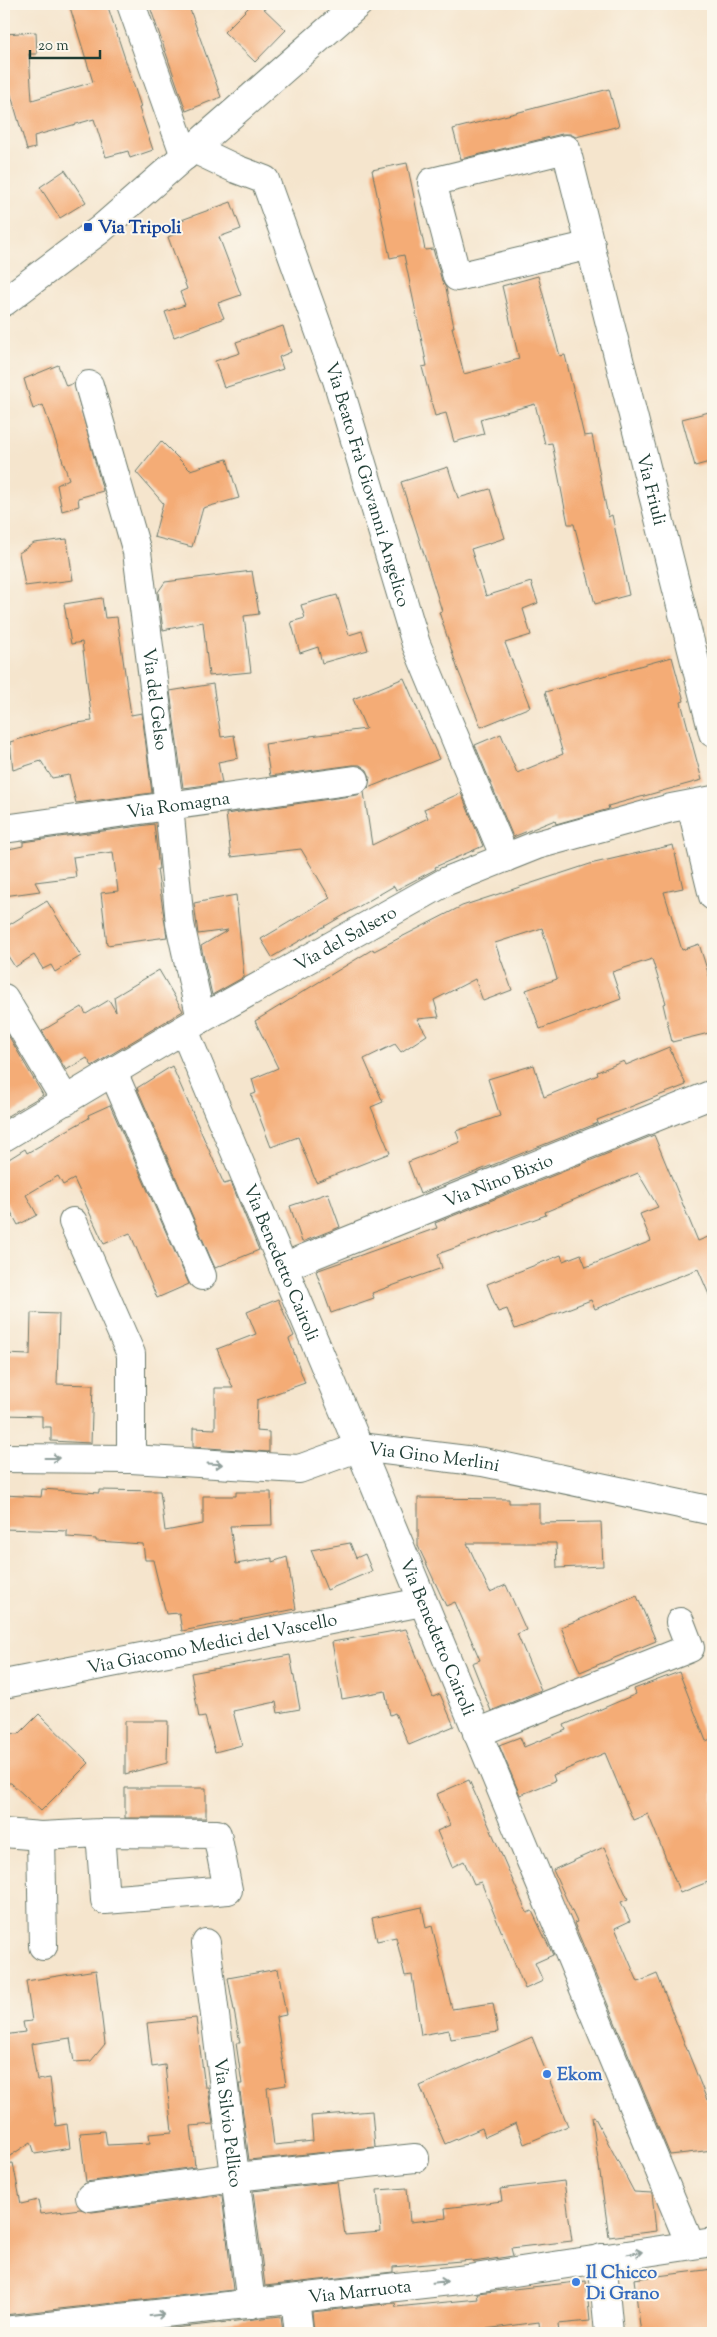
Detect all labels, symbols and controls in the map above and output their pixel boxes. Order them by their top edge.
scale bar [30,28,100,60]
text: 20 m [38,36,69,57]
place label: Via Tripoli [98,216,182,242]
marker: Via Tripoli [82,221,94,233]
street label: Via Beato Frà Giovanni Angelico [317,359,415,611]
street label: Via Friuli [628,451,671,528]
street label: Via del Gelso [134,647,173,752]
street label: Via Romagna [125,787,232,827]
street label: Via del Salsero [290,901,402,979]
street label: Via Nino Bixio [441,1149,558,1216]
street label: Via Benedetto Cairoli [235,1181,324,1346]
street label: Via Gino Merlini [367,1437,502,1480]
one-way arrow [44,1454,60,1463]
one-way arrow [207,1459,223,1468]
street label: Via Benedetto Cairoli [392,1555,480,1720]
street label: Via Giacomo Medici del Vascello [85,1608,340,1682]
street label: Via Silvio Pellico [205,2057,247,2189]
place label: Ekom [557,2063,603,2089]
marker: Ekom [541,2068,553,2080]
one-way arrow [627,2247,643,2257]
place label: Il Chicco Di Grano [586,2261,659,2308]
street label: Via Marruota [307,2274,413,2312]
marker: Il Chicco Di Grano [570,2276,582,2288]
one-way arrow [431,2278,447,2287]
one-way arrow [148,2310,164,2320]

